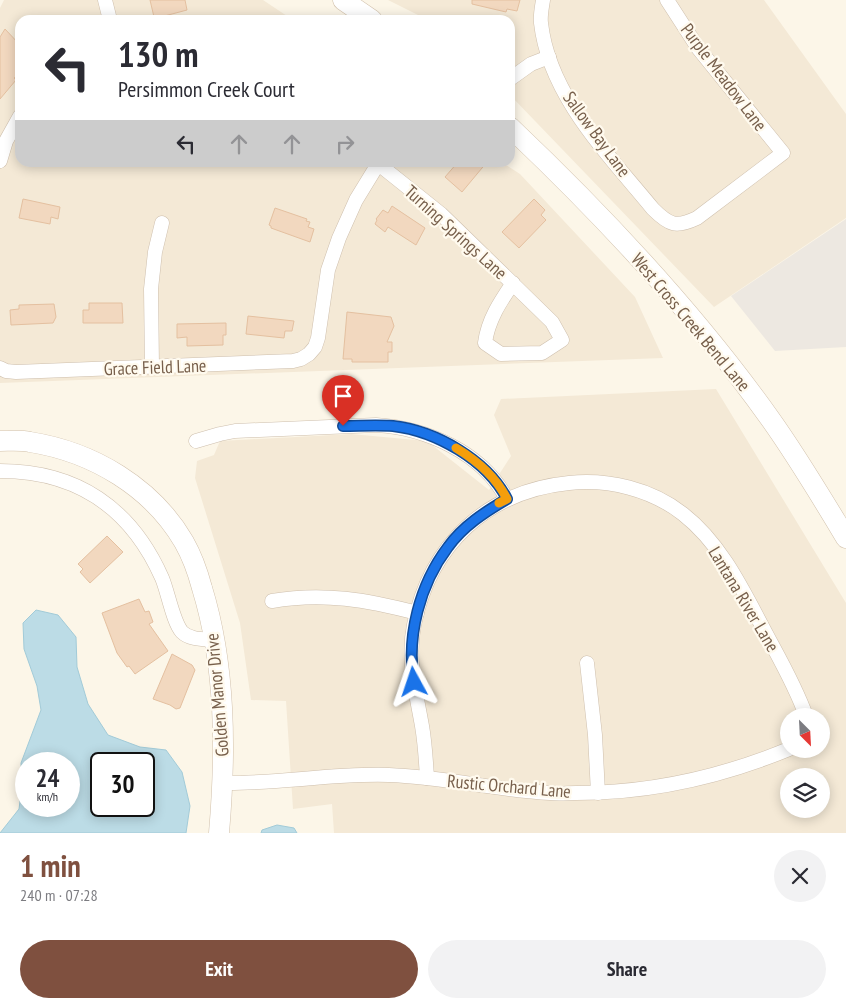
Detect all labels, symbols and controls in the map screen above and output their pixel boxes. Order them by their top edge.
street label: Purple Meadow Lane [676,19,772,135]
text: 130 m [118,31,199,77]
icon: left [35,35,100,100]
text: Persimmon Creek Court [118,75,295,103]
street label: Sallow Bay Lane [558,87,636,181]
icon: left [172,130,200,158]
icon: ahead [225,130,253,158]
icon: ahead [278,130,306,158]
icon: right [331,130,359,158]
street label: Turning Springs Lane [400,180,512,284]
street label: West Cross Creek Bend Lane [626,248,756,396]
street label: Grace Field Lane [103,354,207,380]
pin [322,375,364,426]
icon: arrive [329,382,357,410]
street label: Lantana River Lane [704,542,784,656]
street label: Golden Manor Drive [200,632,234,758]
position arrow [387,655,439,707]
north arrow [780,708,830,758]
map controls [780,708,830,818]
speed limit sign: 30 [90,752,155,817]
text: 24 [36,762,59,794]
button: layers [780,768,830,818]
street label: Rustic Orchard Lane [446,769,572,803]
text: km/h [37,789,58,804]
text: 1 min [20,846,81,885]
button: close [774,850,826,902]
text: 240 m · 07:28 [20,885,98,905]
button: Exit [20,940,418,998]
button: Share [428,940,826,998]

